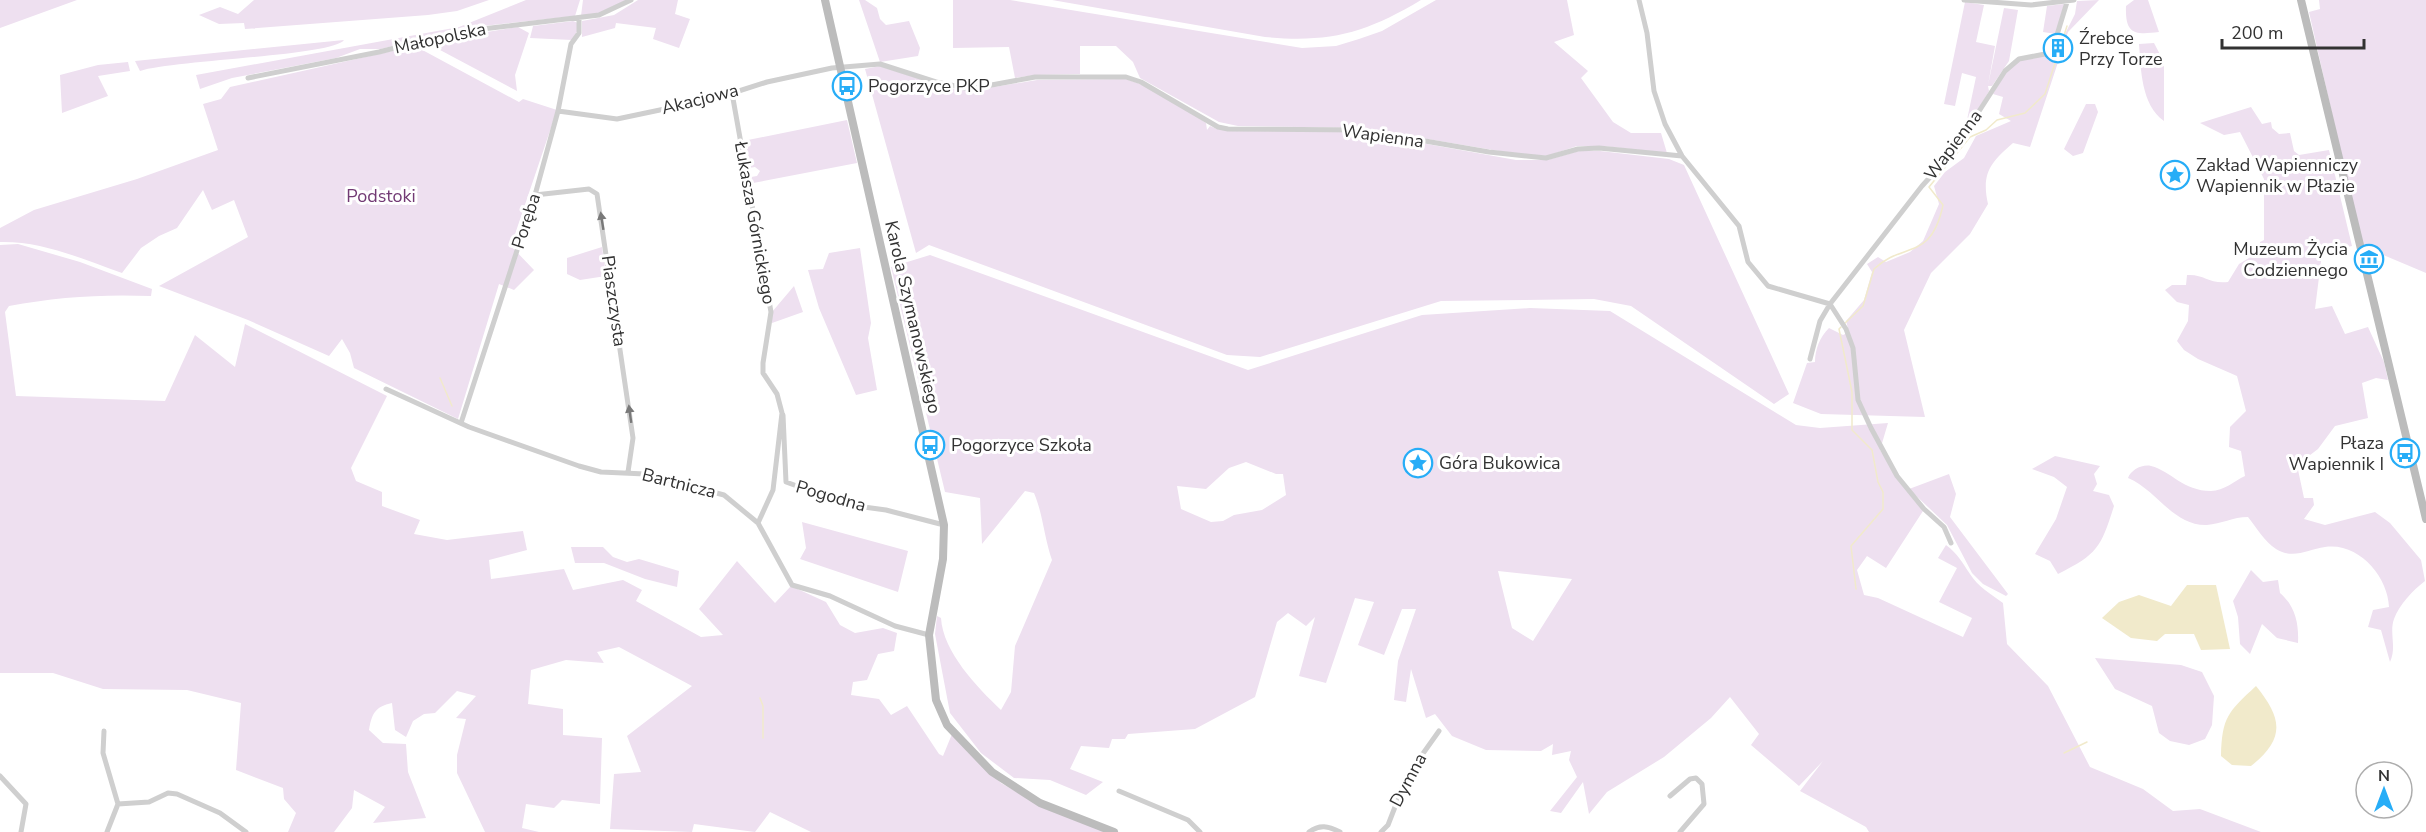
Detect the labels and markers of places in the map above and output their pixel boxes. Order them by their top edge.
place label: Źrebce Przy Torze [2079,26,2162,71]
building icon: Źrebce Przy Torze [2042,32,2074,64]
bus stop icon: Pogorzyce PKP [831,70,863,102]
place label: Pogorzyce PKP [868,74,990,98]
place label: Zakład Wapienniczy Wapiennik w Płazie [2196,153,2359,198]
place icon: Zakład Wapienniczy Wapiennik w Płazie [2159,159,2191,191]
place label: Muzeum Życia Codziennego [2233,237,2348,282]
museum icon: Muzeum Życia Codziennego [2353,243,2385,275]
bus stop icon: Pogorzyce Szkoła [914,429,946,461]
place label: Płaza Wapiennik I [2289,431,2384,476]
place label: Pogorzyce Szkoła [951,433,1092,457]
bus stop icon: Płaza Wapiennik I [2389,437,2421,469]
place icon: Góra Bukowica [1402,447,1434,479]
place label: Góra Bukowica [1439,451,1561,475]

